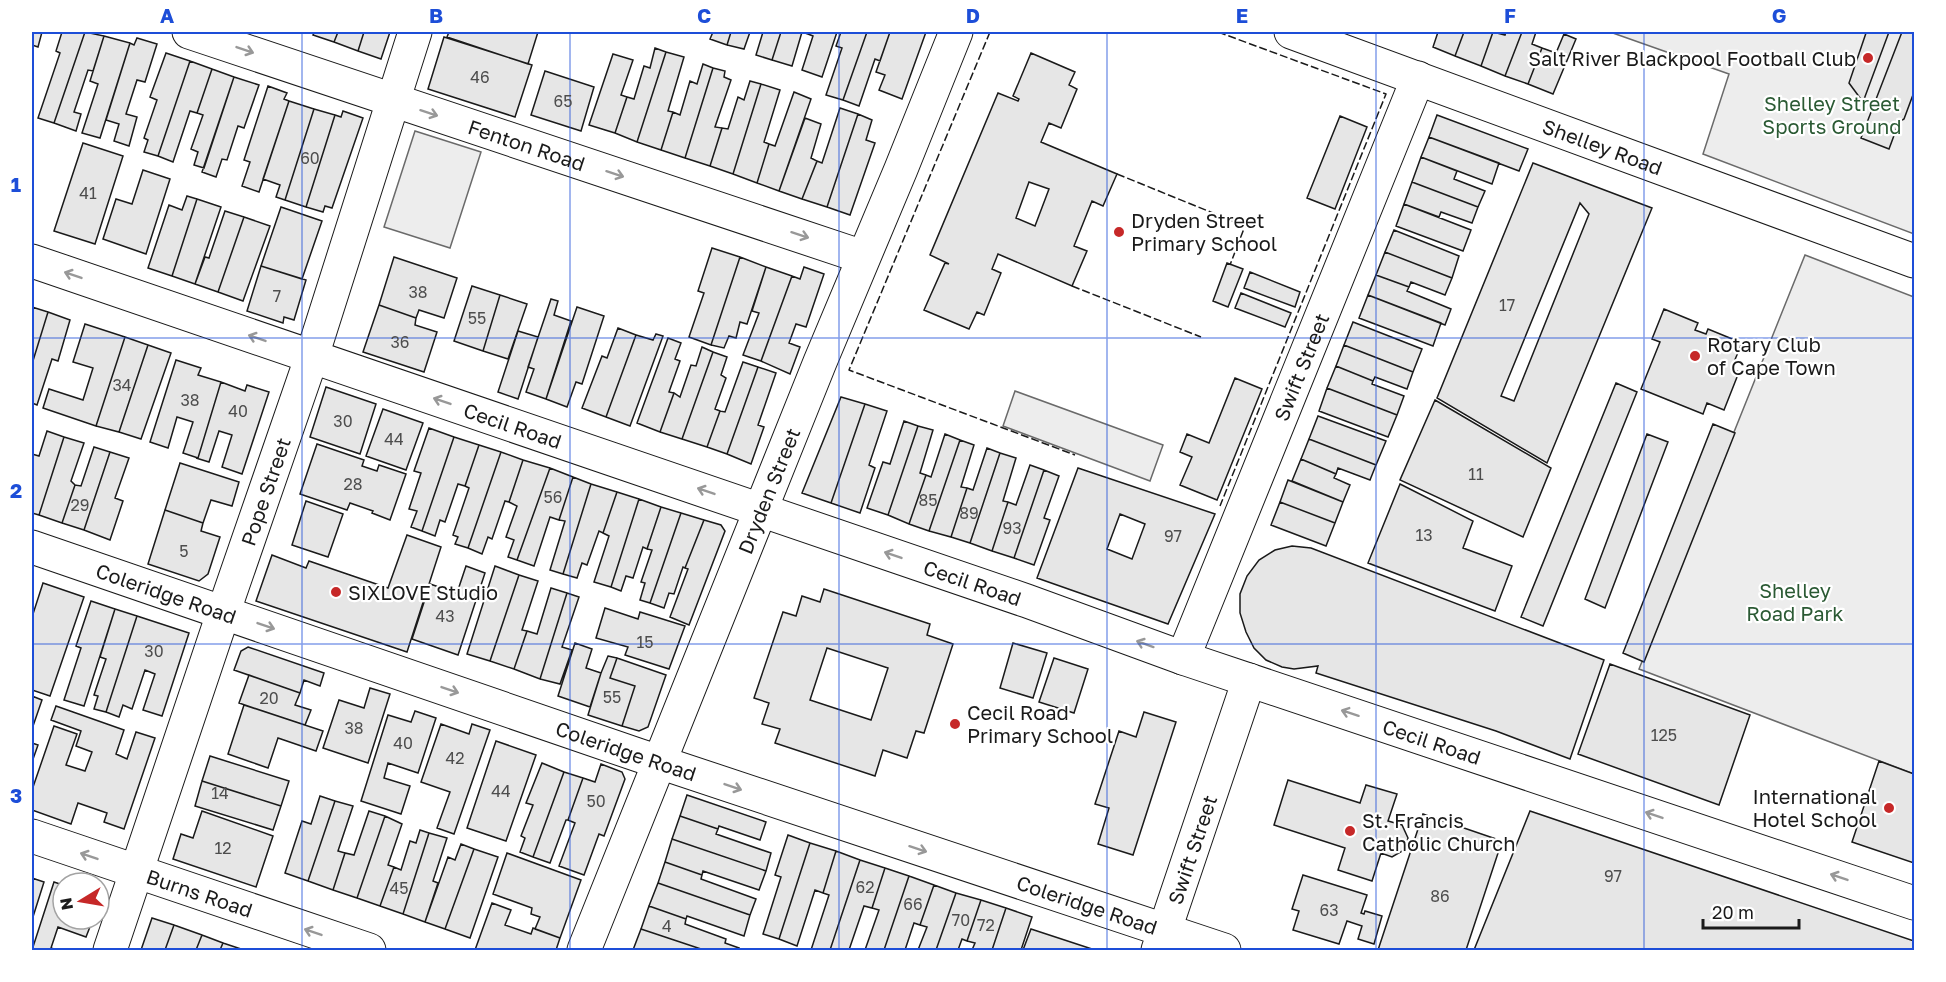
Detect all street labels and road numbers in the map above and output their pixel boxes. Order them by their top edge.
street label: Fenton Road [465,114,588,175]
street label: Shelley Road [1539,114,1666,180]
street label: Swift Street [1268,310,1333,424]
street label: Cecil Road [461,397,565,453]
street label: Dryden Street [732,424,804,557]
street label: Pope Street [235,434,295,549]
street label: Cecil Road [920,555,1025,610]
street label: Coleridge Road [93,558,240,628]
street label: Cecil Road [1380,714,1484,769]
street label: Coleridge Road [553,716,699,786]
street label: Swift Street [1162,792,1221,907]
street label: Burns Road [144,864,256,922]
street label: Coleridge Road [1014,870,1161,939]

